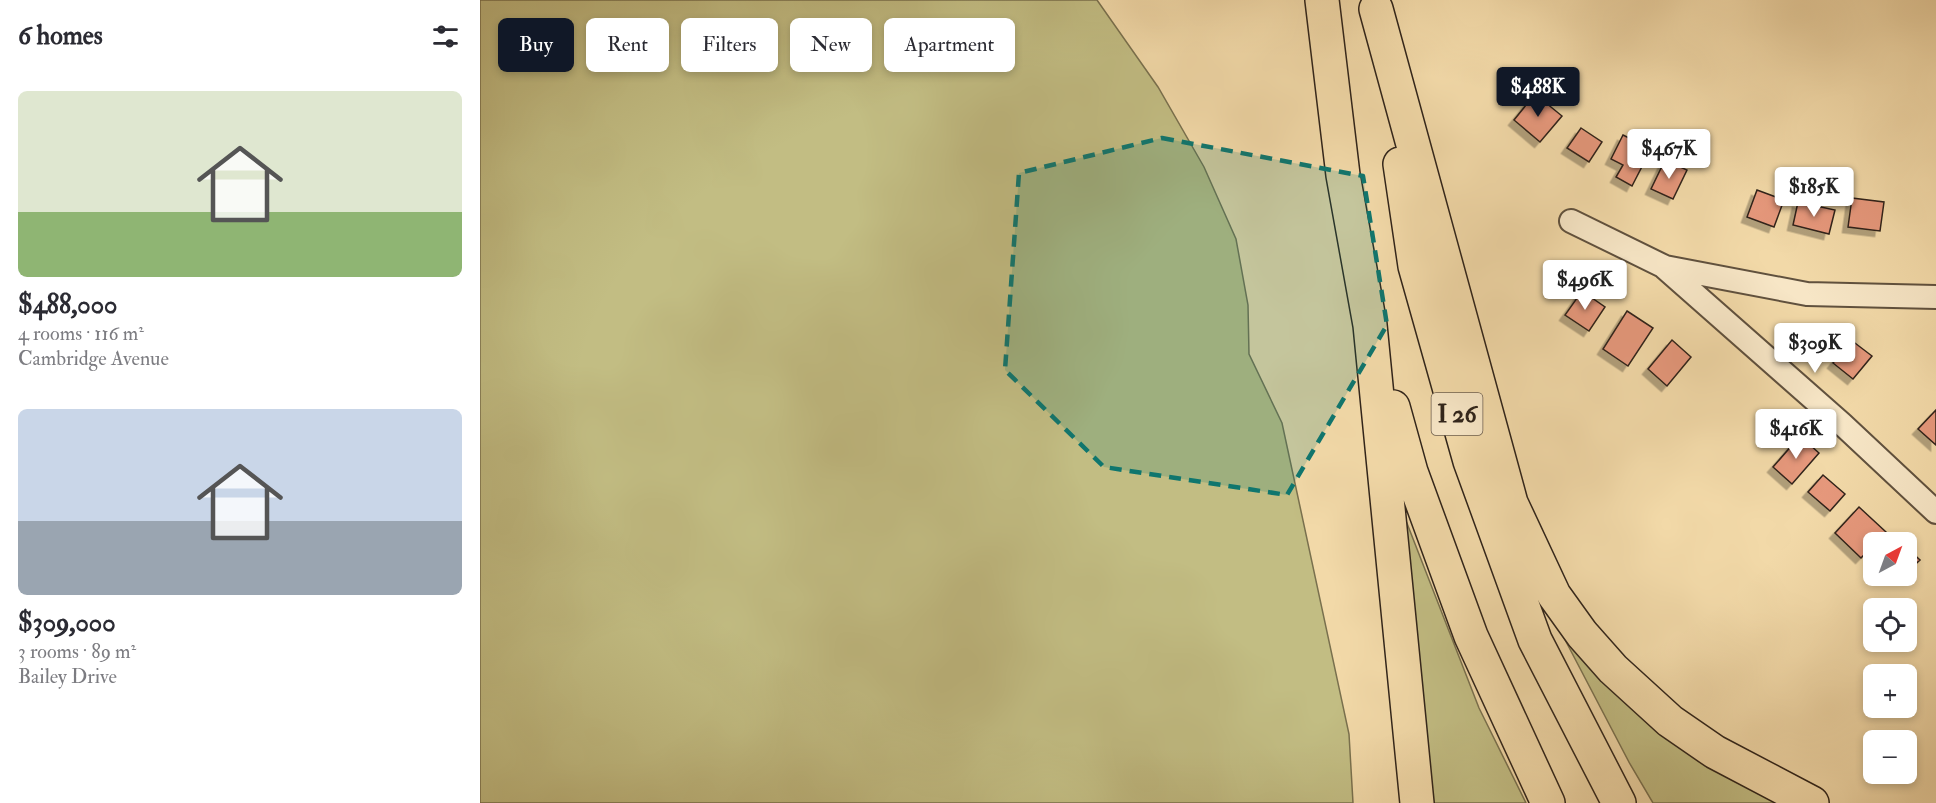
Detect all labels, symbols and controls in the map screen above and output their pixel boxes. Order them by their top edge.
chip: Buy [498,18,574,72]
chip: Rent [586,18,669,72]
chip: Filters [681,18,778,72]
chip: New [790,18,872,72]
chip: Apartment [884,18,1015,72]
text: 6 homes [18,20,103,52]
icon: filters [429,20,462,53]
pin: $488K [1496,67,1580,118]
text: $488K [1511,74,1565,99]
pin: $467K [1627,129,1711,180]
icon: home [186,130,294,238]
text: $467K [1641,136,1697,161]
pin: $185K [1772,167,1856,218]
text: $185K [1789,174,1839,199]
pin: $496K [1543,260,1627,311]
text: $496K [1557,267,1613,292]
text: $488,000 [18,289,117,321]
text: 4 rooms · 116 m² [18,321,144,346]
pin: $309K [1773,323,1857,374]
text: $309K [1788,330,1842,355]
text: Cambridge Avenue [18,346,169,371]
road number: I 26 [1432,393,1482,435]
pin: $416K [1754,409,1838,460]
text: $416K [1769,416,1823,441]
icon: home [186,448,294,556]
north arrow [1863,532,1917,586]
map controls [1863,532,1917,784]
button: locate [1863,598,1917,652]
text: $309,000 [18,607,116,639]
text: 3 rooms · 89 m² [18,639,136,664]
text: Bailey Drive [18,664,117,689]
button: + [1863,664,1917,718]
button: − [1863,730,1917,784]

